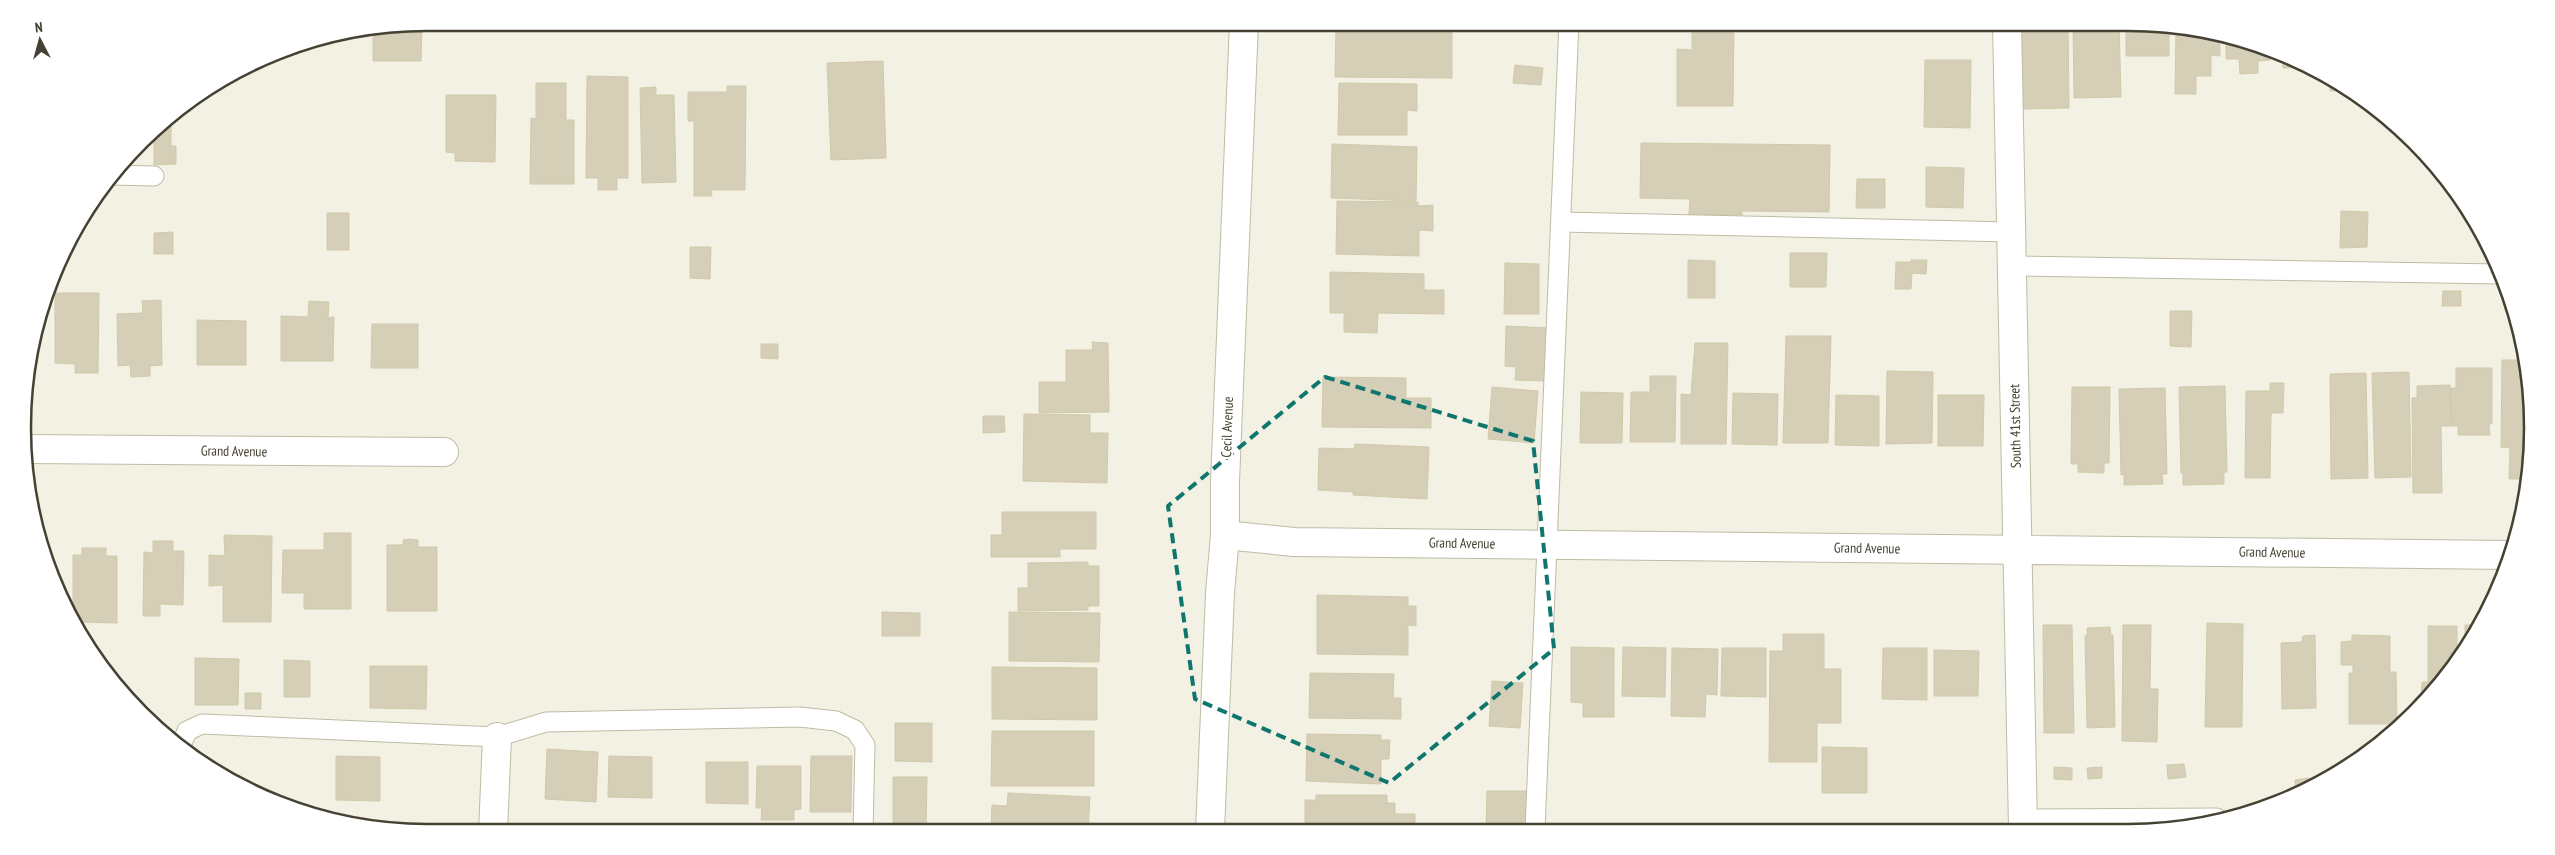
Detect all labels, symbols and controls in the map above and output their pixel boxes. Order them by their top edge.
north arrow [15,15,65,65]
text: N [34,18,43,36]
street label: South 41st Street [2005,384,2025,468]
street label: Cecil Avenue [1217,396,1237,458]
street label: Grand Avenue [201,441,268,461]
street label: Grand Avenue [1429,533,1496,553]
street label: Grand Avenue [1834,538,1901,558]
street label: Grand Avenue [2239,542,2306,562]

